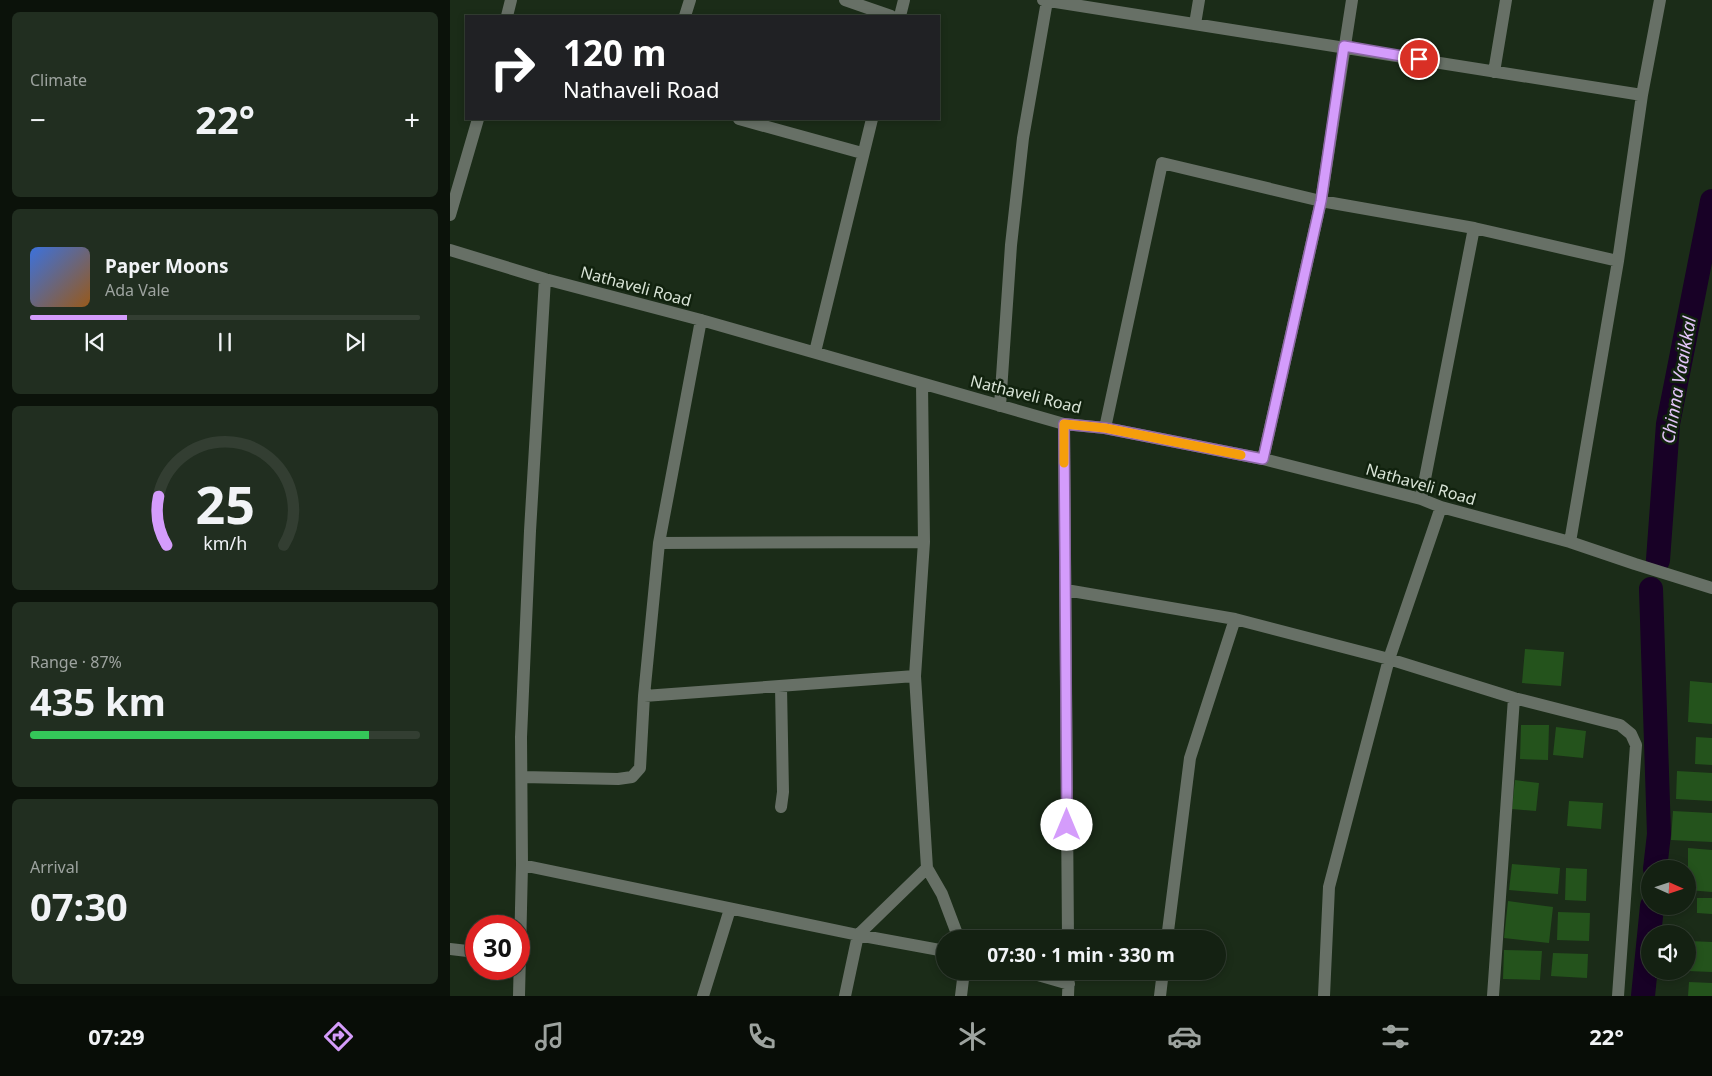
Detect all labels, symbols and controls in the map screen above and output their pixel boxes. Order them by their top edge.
text: 120 m [563,29,666,76]
icon: right [480,35,545,100]
pin [1398,38,1440,80]
icon: arrive [1405,45,1433,73]
text: Climate [30,69,87,91]
text: Nathaveli Road [563,74,719,104]
text: 22° [195,93,255,145]
text: − [30,100,46,138]
text: + [404,100,420,138]
text: Paper Moons [105,253,229,279]
street label: Nathaveli Road [578,261,694,311]
text: Ada Vale [105,279,170,301]
water label: Chinna Vaaikkal [1655,314,1701,445]
icon: previous [81,328,109,356]
icon: pause [211,328,239,356]
icon: next [341,328,369,356]
street label: Nathaveli Road [968,370,1084,418]
street label: Nathaveli Road [1363,458,1479,510]
text: 25 [195,468,255,539]
text: km/h [203,531,247,555]
text: Range · 87% [30,651,122,673]
text: 435 km [30,675,166,727]
position arrow [1040,798,1092,850]
text: Arrival [30,856,79,878]
north arrow [1641,860,1696,915]
map controls [1641,860,1696,980]
text: 07:30 [30,880,128,932]
speed limit sign: 30 [465,915,530,980]
button: sound [1641,925,1696,980]
text: 07:30 · 1 min · 330 m [987,942,1175,968]
icon: directions [321,1019,356,1054]
icon: music [532,1019,567,1054]
icon: phone [744,1019,779,1054]
icon: climate [955,1019,990,1054]
icon: car [1167,1019,1202,1054]
icon: filters [1378,1019,1413,1054]
text: 07:29 [88,1021,145,1051]
text: 22° [1589,1021,1624,1051]

